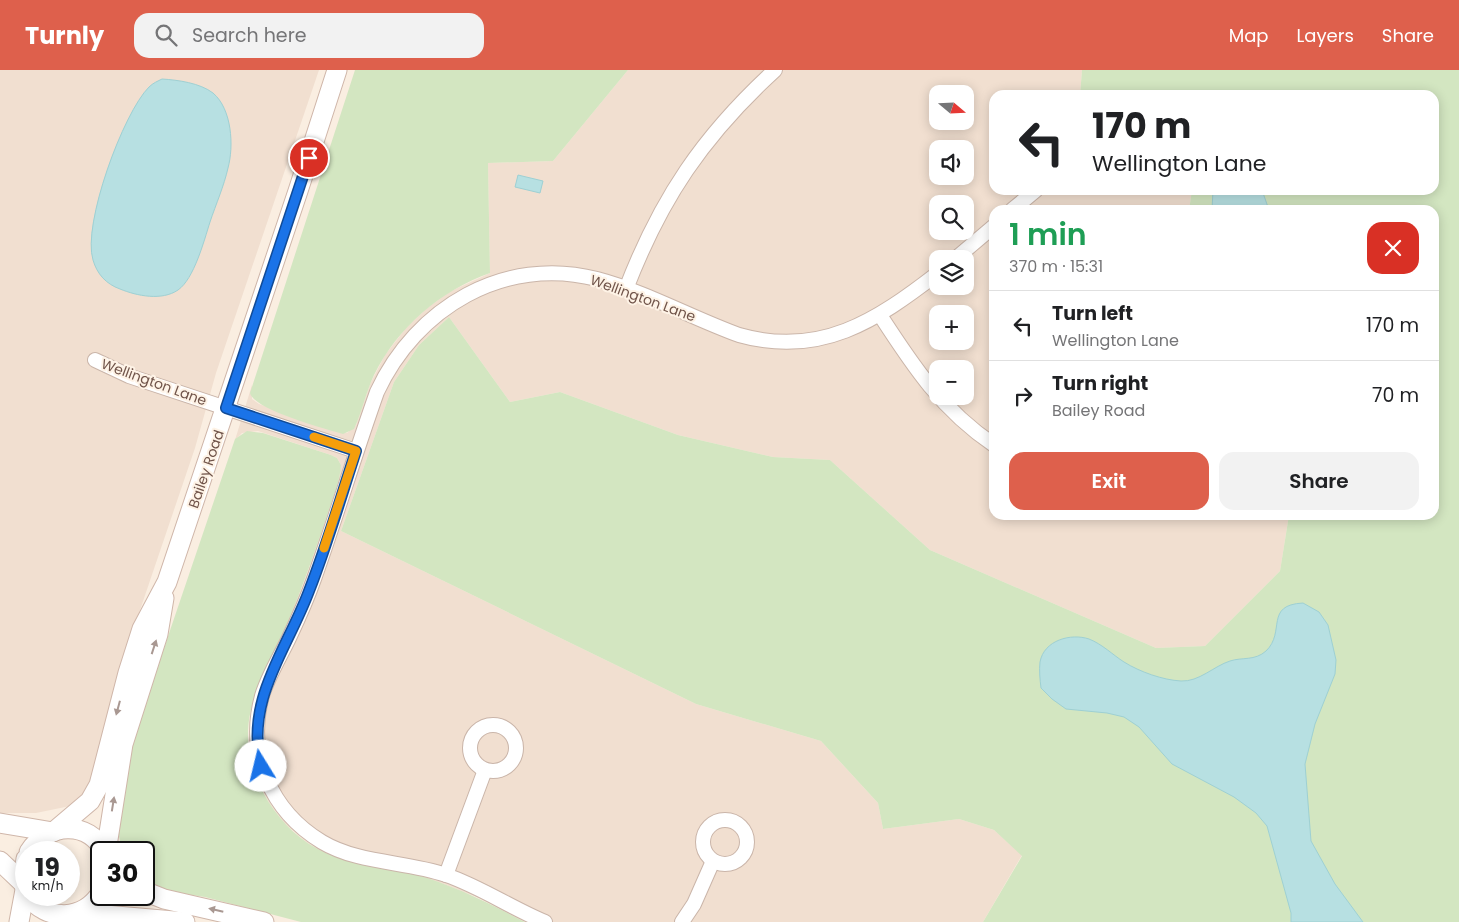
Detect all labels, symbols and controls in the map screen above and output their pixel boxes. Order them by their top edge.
search box [134,13,484,58]
text: Turnly [25,19,104,52]
icon: search [152,21,180,49]
text: Search here [192,22,307,49]
text: Map [1229,23,1269,48]
text: Layers [1297,23,1354,48]
text: Share [1382,23,1434,48]
north arrow [929,85,974,130]
map controls [929,85,974,405]
text: 170 m [1092,101,1191,150]
icon: left [1009,110,1074,175]
pin [288,137,330,179]
button: sound [929,140,974,185]
icon: arrive [295,144,323,172]
text: Wellington Lane [1092,148,1266,179]
button: search [929,195,974,240]
text: 1 min [1009,213,1087,256]
button: close [1367,222,1419,274]
button: layers [929,250,974,295]
text: 370 m · 15:31 [1009,255,1103,278]
street label: Wellington Lane [587,270,699,326]
text: Turn left [1052,300,1133,327]
button: + [929,305,974,350]
icon: left [1009,312,1037,340]
text: 170 m [1366,312,1419,339]
text: Wellington Lane [1052,329,1179,352]
street label: Wellington Lane [98,354,210,410]
button: − [929,360,974,405]
text: Turn right [1052,370,1148,397]
icon: right [1009,382,1037,410]
text: 70 m [1372,382,1419,409]
text: Bailey Road [1052,399,1145,422]
street label: Bailey Road [183,427,229,511]
button: Exit [1009,452,1209,510]
button: Share [1219,452,1419,510]
one-way arrow [151,640,158,655]
one-way arrow [114,701,122,716]
position arrow [234,739,286,791]
one-way arrow [109,796,117,812]
speed limit sign: 30 [90,841,155,906]
text: 19 [35,850,60,885]
text: km/h [32,877,63,894]
one-way arrow [209,906,224,914]

